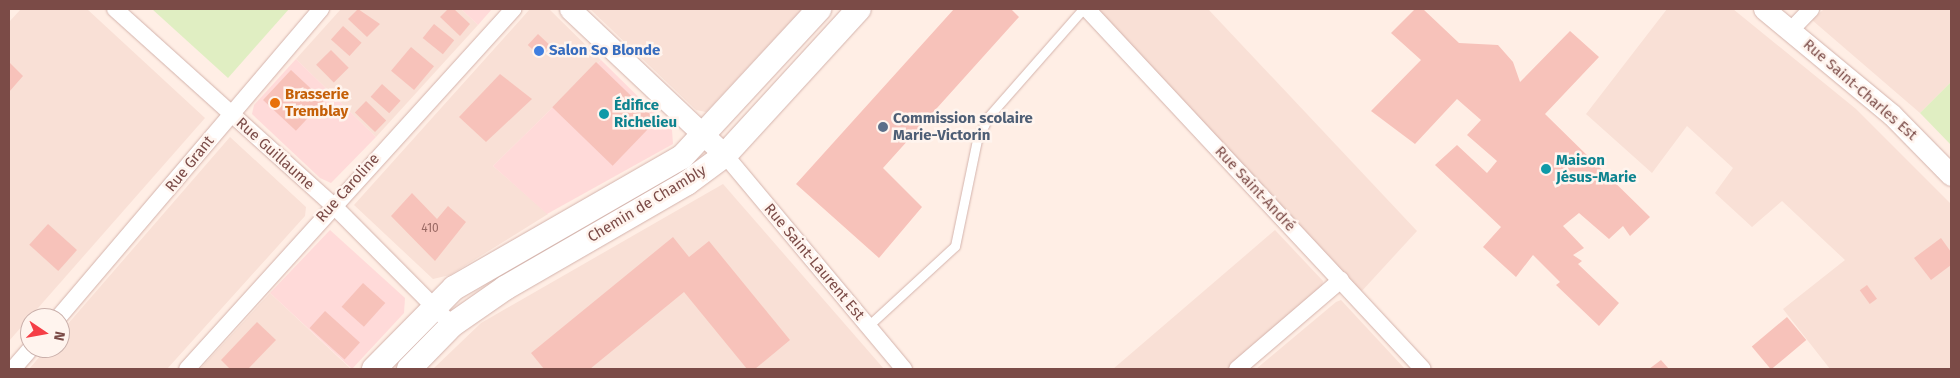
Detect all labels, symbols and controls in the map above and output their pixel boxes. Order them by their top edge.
street label: Rue Saint-Charles Est [1799,36,1921,144]
place label: Salon So Blonde [549,42,660,60]
marker: Salon So Blonde [533,45,545,57]
place label: Brasserie Tremblay [285,85,349,120]
place label: Édifice Richelieu [614,96,677,131]
marker: Brasserie Tremblay [269,97,281,109]
marker: Édifice Richelieu [598,108,610,120]
place label: Commission scolaire Marie-Victorin [893,109,1033,144]
street label: Rue Guillaume [232,114,318,194]
marker: Commission scolaire Marie-Victorin [877,121,889,133]
street label: Rue Grant [162,132,218,196]
street label: Rue Saint-André [1211,143,1299,235]
street label: Rue Caroline [313,150,383,226]
place label: Maison Jésus-Marie [1556,151,1637,186]
street label: Chemin de Chambly [585,162,709,246]
marker: Maison Jésus-Marie [1540,163,1552,175]
street label: Rue Saint-Laurent Est [760,200,868,324]
house number: 410 [421,222,439,236]
north arrow [20,308,70,358]
text: N [50,330,68,342]

